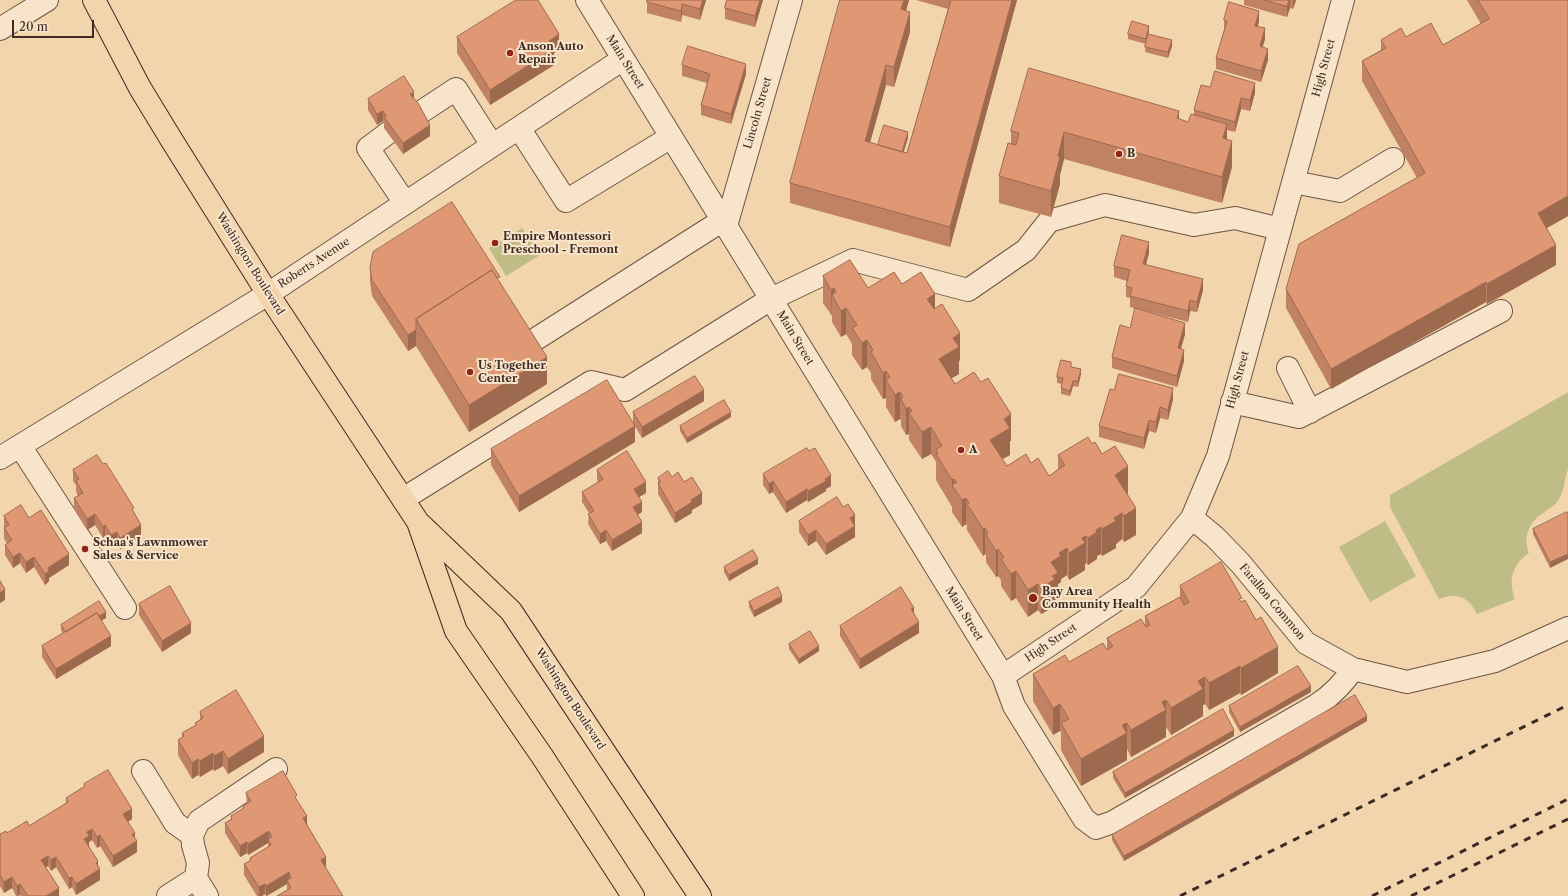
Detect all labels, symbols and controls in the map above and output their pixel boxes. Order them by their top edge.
scale bar [14,12,96,38]
text: 20 m [19,19,48,34]
street label: Main Street [603,33,647,91]
street label: High Street [1310,38,1338,98]
place label: Anson Auto Repair [518,40,583,66]
marker: Anson Auto Repair [505,48,515,58]
street label: Lincoln Street [741,76,775,150]
place label: B [1127,147,1135,161]
marker: B [1114,149,1124,159]
street label: Washington Boulevard [213,210,287,318]
place label: Empire Montessori Preschool - Fremont [503,230,618,256]
street label: Roberts Avenue [276,235,352,291]
marker: Empire Montessori Preschool - Fremont [490,238,500,248]
street label: Main Street [774,308,816,368]
street label: High Street [1224,350,1252,410]
place label: Us Together Center [478,359,546,385]
marker: Us Together Center [465,367,475,377]
place label: A [969,443,978,457]
marker: A [956,445,966,455]
place label: Schaa's Lawnmower Sales & Service [93,536,208,562]
marker: Schaa's Lawnmower Sales & Service [80,544,90,554]
street label: Farallon Common [1236,561,1308,643]
street label: Main Street [942,585,986,643]
place label: Bay Area Community Health [1042,585,1151,611]
marker: Bay Area Community Health [1027,592,1039,604]
street label: High Street [1023,621,1079,665]
street label: Washington Boulevard [532,646,608,752]

